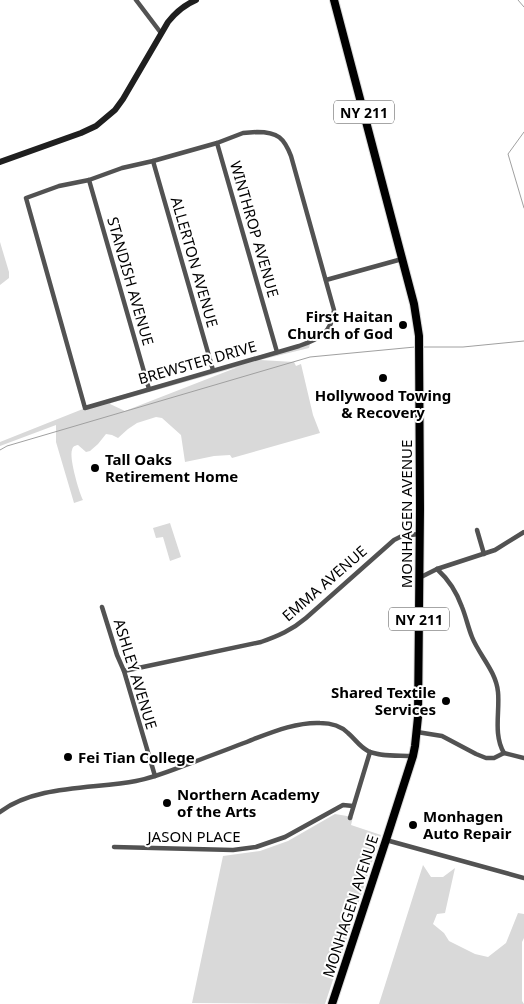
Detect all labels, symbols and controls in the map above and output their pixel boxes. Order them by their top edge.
road number: NY 211 [334,100,394,124]
street label: WINTHROP AVENUE [226,158,284,300]
street label: ALLERTON AVENUE [167,194,223,330]
street label: STANDISH AVENUE [103,214,159,348]
place label: First Haitan Church of God [287,306,393,343]
marker: First Haitan Church of God [397,319,409,331]
street label: BREWSTER DRIVE [135,336,259,388]
marker: Hollywood Towing & Recovery [377,372,389,384]
place label: Hollywood Towing & Recovery [315,385,451,422]
street label: MONHAGEN AVENUE [396,440,416,588]
place label: Tall Oaks Retirement Home [105,449,238,486]
marker: Tall Oaks Retirement Home [89,462,101,474]
street label: EMMA AVENUE [277,541,371,625]
road number: NY 211 [389,608,449,630]
street label: ASHLEY AVENUE [110,616,162,732]
place label: Shared Textile Services [331,682,436,719]
marker: Shared Textile Services [440,695,452,707]
place label: Fei Tian College [78,747,195,767]
marker: Fei Tian College [62,751,74,763]
place label: Northern Academy of the Arts [177,784,320,821]
marker: Northern Academy of the Arts [161,797,173,809]
place label: Monhagen Auto Repair [423,806,512,843]
marker: Monhagen Auto Repair [407,819,419,831]
street label: JASON PLACE [146,826,240,846]
street label: MONHAGEN AVENUE [318,832,382,980]

